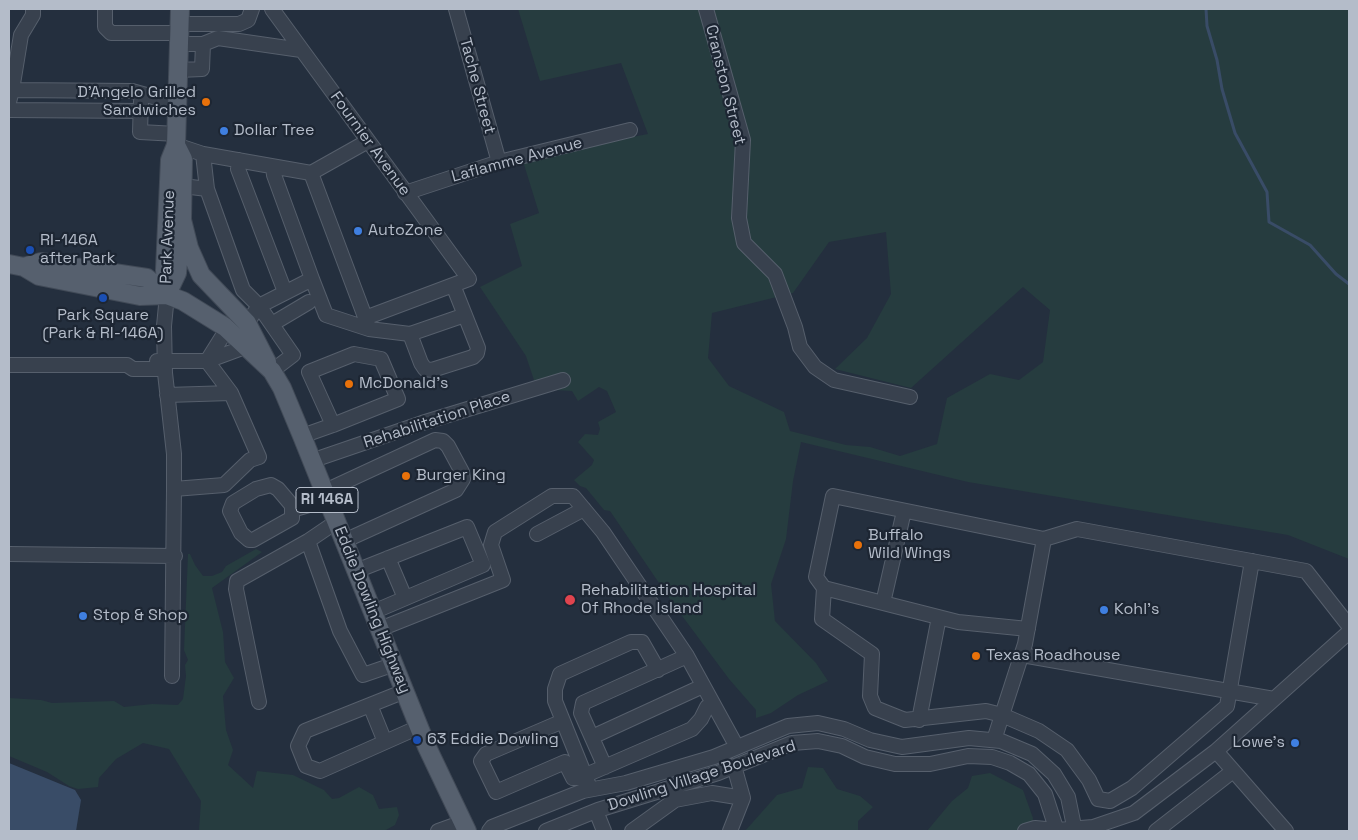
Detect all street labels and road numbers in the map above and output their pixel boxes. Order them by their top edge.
street label: Cranston Street [701,23,749,147]
street label: Tache Street [455,36,499,136]
street label: Fournier Avenue [326,88,414,200]
street label: Laflamme Avenue [449,133,585,187]
street label: Park Avenue [157,190,179,284]
street label: Rehabilitation Place [361,387,513,453]
road number: RI 146A [296,488,358,512]
street label: Eddie Dowling Highway [330,524,414,696]
street label: Dowling Village Boulevard [606,736,798,816]

